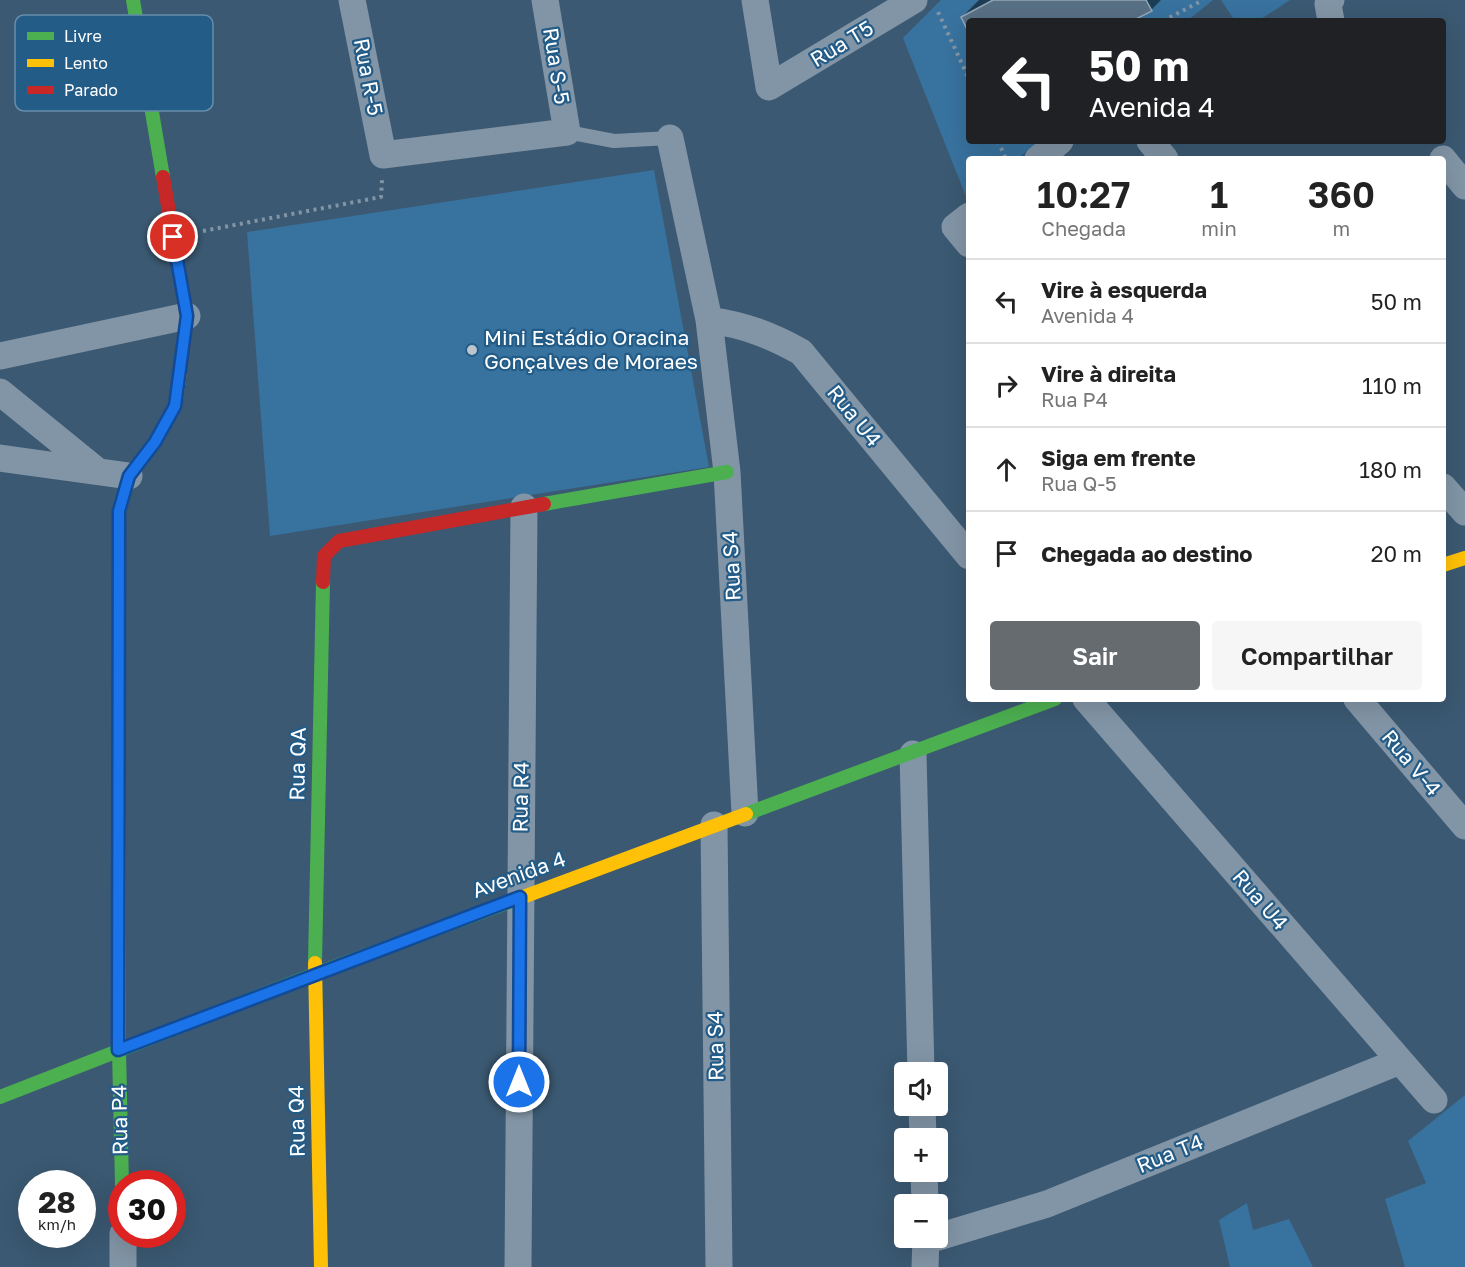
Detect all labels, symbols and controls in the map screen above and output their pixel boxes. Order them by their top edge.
street label: Rua T5 [805,14,878,72]
legend [15,15,213,111]
text: Livre [64,26,102,46]
street label: Rua S-5 [538,26,576,106]
street label: Rua R-5 [349,36,389,118]
text: 50 m [1089,40,1189,90]
icon: left [990,42,1068,120]
text: Lento [64,53,108,73]
text: Parado [64,80,118,100]
text: Avenida 4 [1089,91,1215,123]
text: 10:27 [1037,173,1130,216]
text: 1 [1210,173,1228,216]
text: 360 [1308,173,1375,216]
pin [147,211,198,262]
text: Chegada [1041,216,1126,240]
text: min [1201,216,1237,240]
text: m [1332,216,1350,240]
icon: arrive [156,220,189,253]
text: Vire à esquerda [1041,276,1207,303]
icon: left [990,285,1023,318]
text: 50 m [1371,288,1422,315]
text: Avenida 4 [1041,303,1134,327]
place label: Mini Estádio Oracina Gonçalves de Moraes [484,324,698,374]
marker: Mini Estádio Oracina Gonçalves de Moraes [465,343,479,357]
text: Vire à direita [1041,360,1176,387]
icon: right [990,369,1023,402]
text: 110 m [1362,372,1422,399]
street label: Rua U4 [822,379,887,451]
text: Rua P4 [1041,387,1108,411]
text: Siga em frente [1041,444,1196,471]
icon: ahead [990,453,1023,486]
text: 180 m [1359,456,1422,483]
text: Rua Q-5 [1041,471,1117,495]
street label: Rua S4 [716,530,746,602]
icon: arrive [990,537,1023,570]
text: Chegada ao destino [1041,540,1253,567]
text: 20 m [1371,540,1422,567]
button: Sair [990,621,1200,690]
button: Compartilhar [1212,621,1422,690]
street label: Rua V-4 [1377,724,1447,801]
street label: Rua QA [283,727,311,801]
street label: Rua R4 [506,761,534,833]
street label: Avenida 4 [468,845,569,903]
street label: Rua U4 [1227,864,1294,935]
street label: Rua S4 [701,1011,729,1081]
position arrow [487,1050,551,1114]
map controls [894,1062,948,1248]
button: sound [894,1062,948,1116]
street label: Rua P4 [105,1085,133,1155]
street label: Rua Q4 [282,1085,310,1157]
button: + [894,1128,948,1182]
street label: Rua T4 [1133,1128,1207,1178]
speed limit sign: 30 [108,1170,186,1248]
text: 28 [38,1184,76,1220]
button: − [894,1194,948,1248]
text: km/h [38,1215,76,1233]

